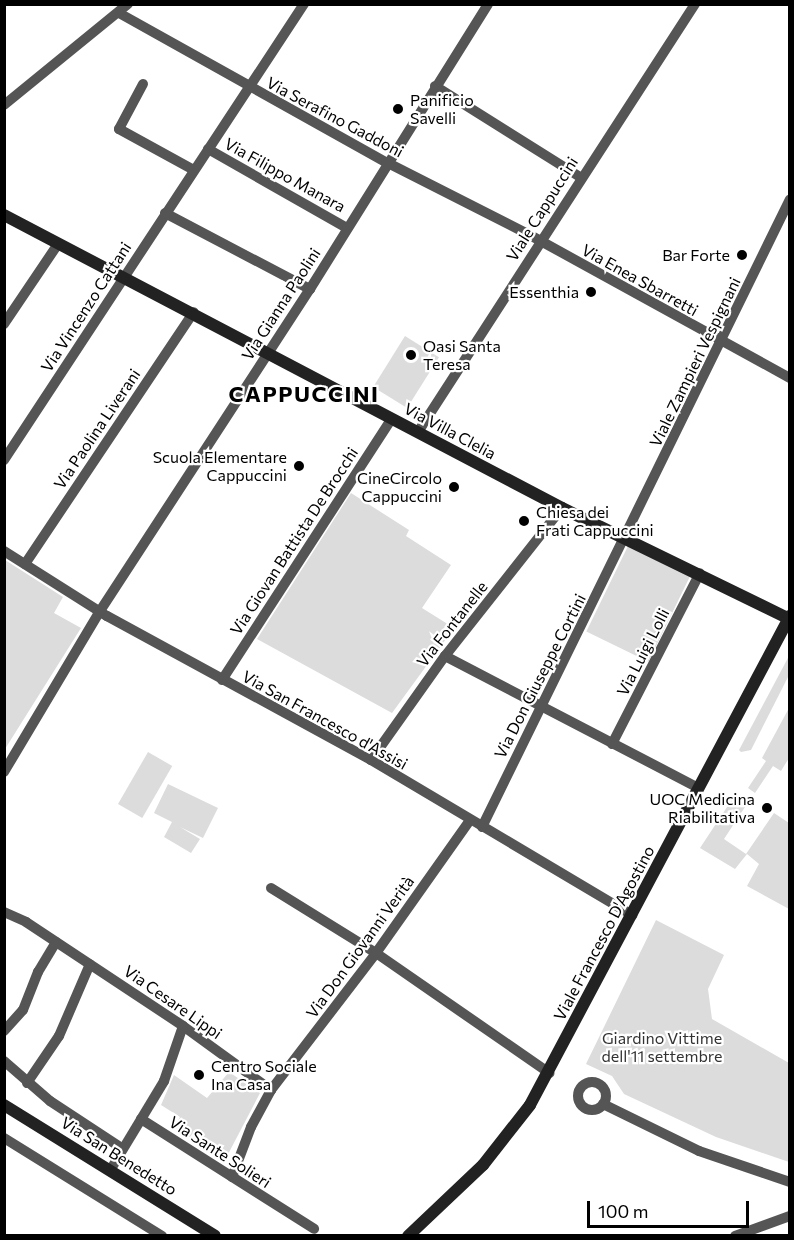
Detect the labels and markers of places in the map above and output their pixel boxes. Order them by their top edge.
place label: Panificio Savelli [410,90,474,128]
marker: Panificio Savelli [391,102,405,116]
place label: Bar Forte [662,245,730,265]
marker: Bar Forte [735,248,749,262]
place label: Essenthia [509,282,579,302]
marker: Essenthia [584,285,598,299]
place label: Oasi Santa Teresa [423,336,501,374]
marker: Oasi Santa Teresa [404,348,418,362]
place label: Scuola Elementare Cappuccini [153,447,287,485]
marker: Scuola Elementare Cappuccini [292,459,306,473]
place label: CineCircolo Cappuccini [357,468,442,506]
marker: CineCircolo Cappuccini [447,480,461,494]
place label: Chiesa dei Frati Cappuccini [536,502,654,540]
marker: Chiesa dei Frati Cappuccini [517,514,531,528]
place label: UOC Medicina Riabilitativa [650,789,755,827]
marker: UOC Medicina Riabilitativa [760,801,774,815]
place label: Centro Sociale Ina Casa [211,1056,317,1094]
marker: Centro Sociale Ina Casa [192,1068,206,1082]

